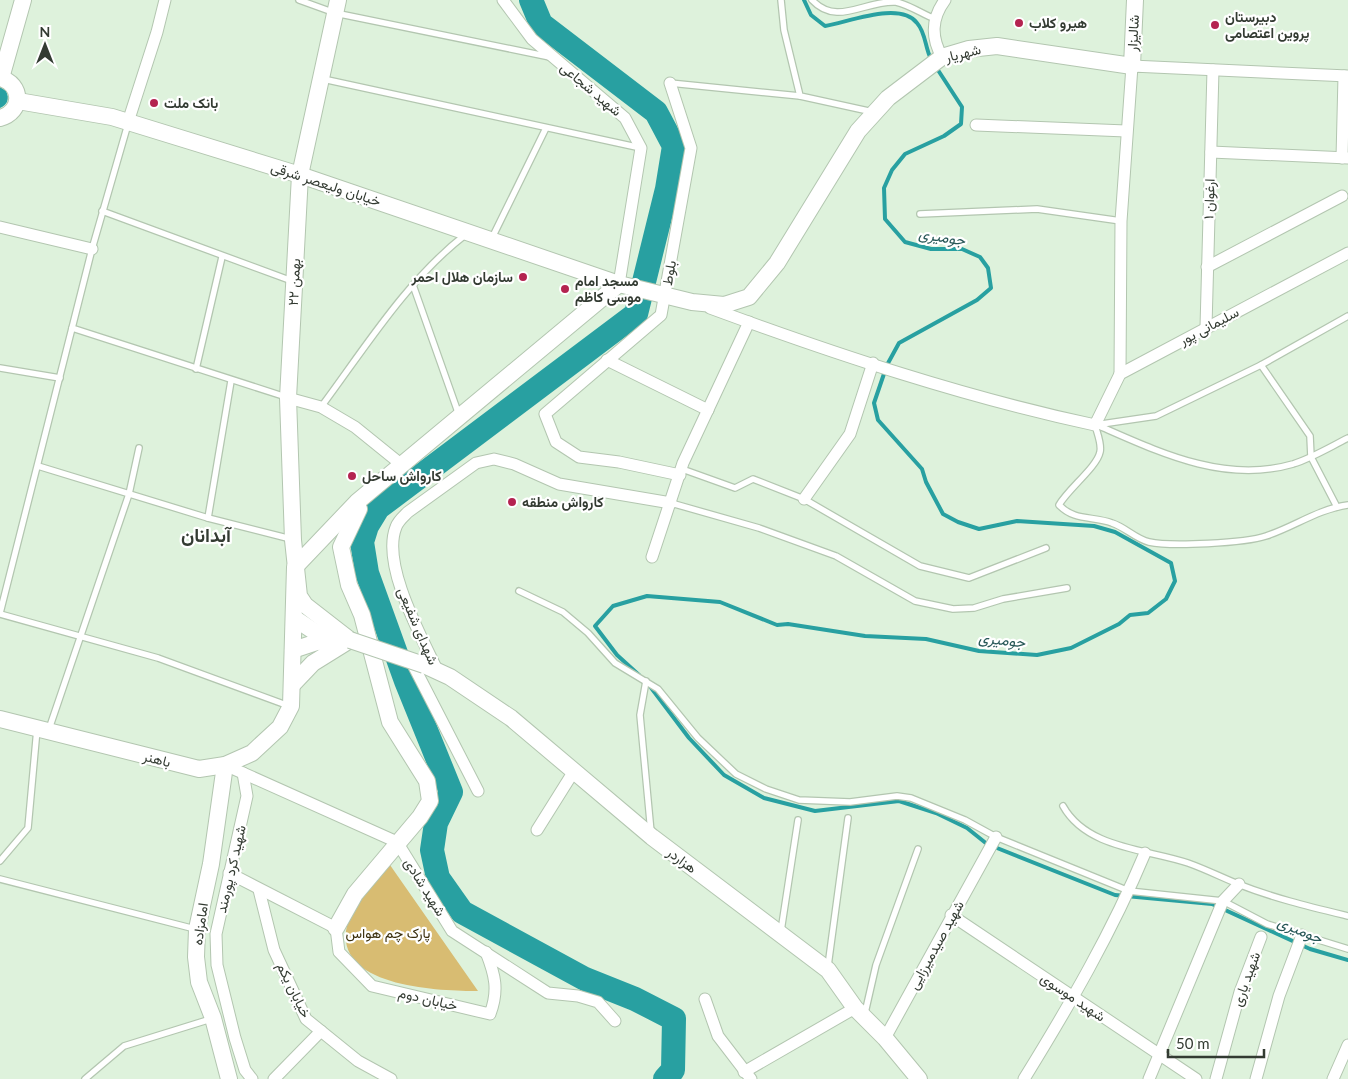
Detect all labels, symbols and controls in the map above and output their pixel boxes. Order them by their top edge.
place label: دبیرستان پروین اعتصامی [1225,8,1310,43]
place label: هیرو کلاب [1029,14,1087,32]
street label: شالیزار [1123,14,1143,53]
marker: هیرو کلاب [1013,17,1025,29]
marker: دبیرستان پروین اعتصامی [1209,19,1221,31]
north arrow [20,20,70,70]
text: N [40,23,50,40]
street label: شهریار [942,40,983,66]
street label: شهید شجاعی [557,58,625,120]
place label: بانک ملت [164,94,218,112]
marker: بانک ملت [148,97,160,109]
street label: خیابان ولیعصر شرقی [269,158,383,210]
street label: ارغوان ۱ [1199,178,1219,220]
water label: جومیری [917,223,968,250]
street label: ۲۲ بهمن [284,258,304,306]
street label: بلوط [658,259,680,287]
place label: سازمان هلال احمر [411,268,513,286]
marker: سازمان هلال احمر [517,271,529,283]
place label: مسجد امام موسی کاظم [575,272,642,306]
marker: مسجد امام موسی کاظم [559,283,571,295]
street label: سلیمانی پور [1175,303,1242,351]
place label: کارواش ساحل [362,467,441,485]
marker: کارواش ساحل [346,470,358,482]
place label: کارواش منطقه [522,493,604,511]
marker: کارواش منطقه [506,496,518,508]
district label: آبدانان [181,523,232,547]
street label: شهدای شفیعی [394,585,442,667]
water label: جومیری [978,628,1027,652]
street label: باهنر [140,747,173,771]
street label: شهید کرد پورمند [212,823,251,915]
street label: هزاردر [663,842,701,877]
street label: شهید شادی [400,854,450,920]
street label: شهید صیدمیرزایی [904,897,968,993]
street label: امامزاده [188,902,212,946]
water label: جومیری [1275,912,1326,948]
park label: پارک چم هواس [346,924,430,943]
street label: شهید یاری [1228,949,1264,1009]
street label: خیابان یکم [273,959,315,1021]
street label: شهید موسوی [1037,969,1109,1025]
street label: خیابان دوم [397,983,459,1015]
scale bar [1168,1026,1264,1058]
text: 50 m [1176,1034,1210,1052]

